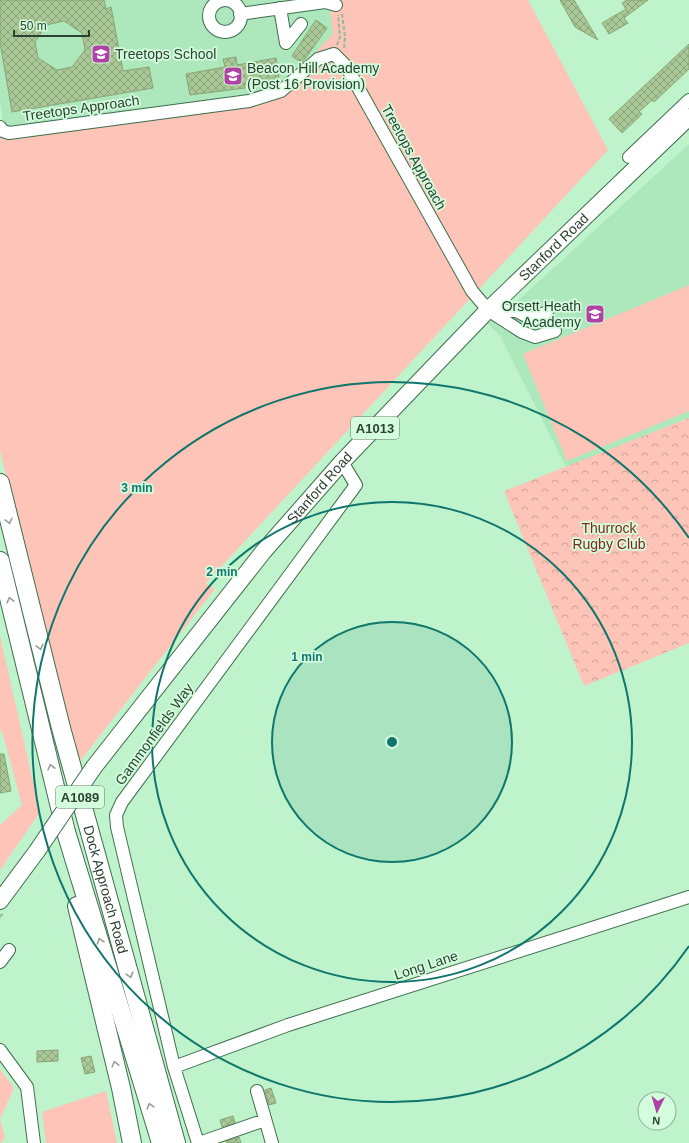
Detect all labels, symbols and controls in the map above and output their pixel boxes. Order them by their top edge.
scale bar [14,12,89,38]
text: 50 m [20,19,47,33]
school or university icon: Treetops School [90,43,112,65]
place label: Treetops School [115,46,216,62]
place label: Beacon Hill Academy (Post 16 Provision) [247,60,379,92]
school or university icon: Beacon Hill Academy (Post 16 Provision) [222,65,244,87]
street label: Treetops Approach [22,92,140,124]
street label: Treetops Approach [378,102,450,212]
street label: Stanford Road [516,210,592,284]
place label: Orsett Heath Academy [502,298,581,330]
school or university icon: Orsett Heath Academy [584,303,606,325]
road number: A1013 [351,417,399,439]
street label: Stanford Road [284,449,355,527]
text: 3 min [121,481,153,495]
one-way arrow [4,517,13,524]
park label: Thurrock Rugby Club [572,520,646,552]
text: 2 min [206,565,238,579]
one-way arrow [6,597,14,603]
one-way arrow [35,644,44,651]
text: 1 min [291,650,323,664]
street label: Gammonfields Way [112,680,196,788]
centre of rings [385,735,399,749]
one-way arrow [48,764,56,770]
road number: A1089 [56,786,104,808]
street label: Dock Approach Road [80,823,131,955]
one-way arrow [96,938,105,945]
street label: Long Lane [392,947,460,983]
one-way arrow [125,972,134,979]
one-way arrow [112,1061,120,1067]
north arrow [637,1091,677,1131]
one-way arrow [146,1102,155,1109]
text: N [652,1115,661,1127]

